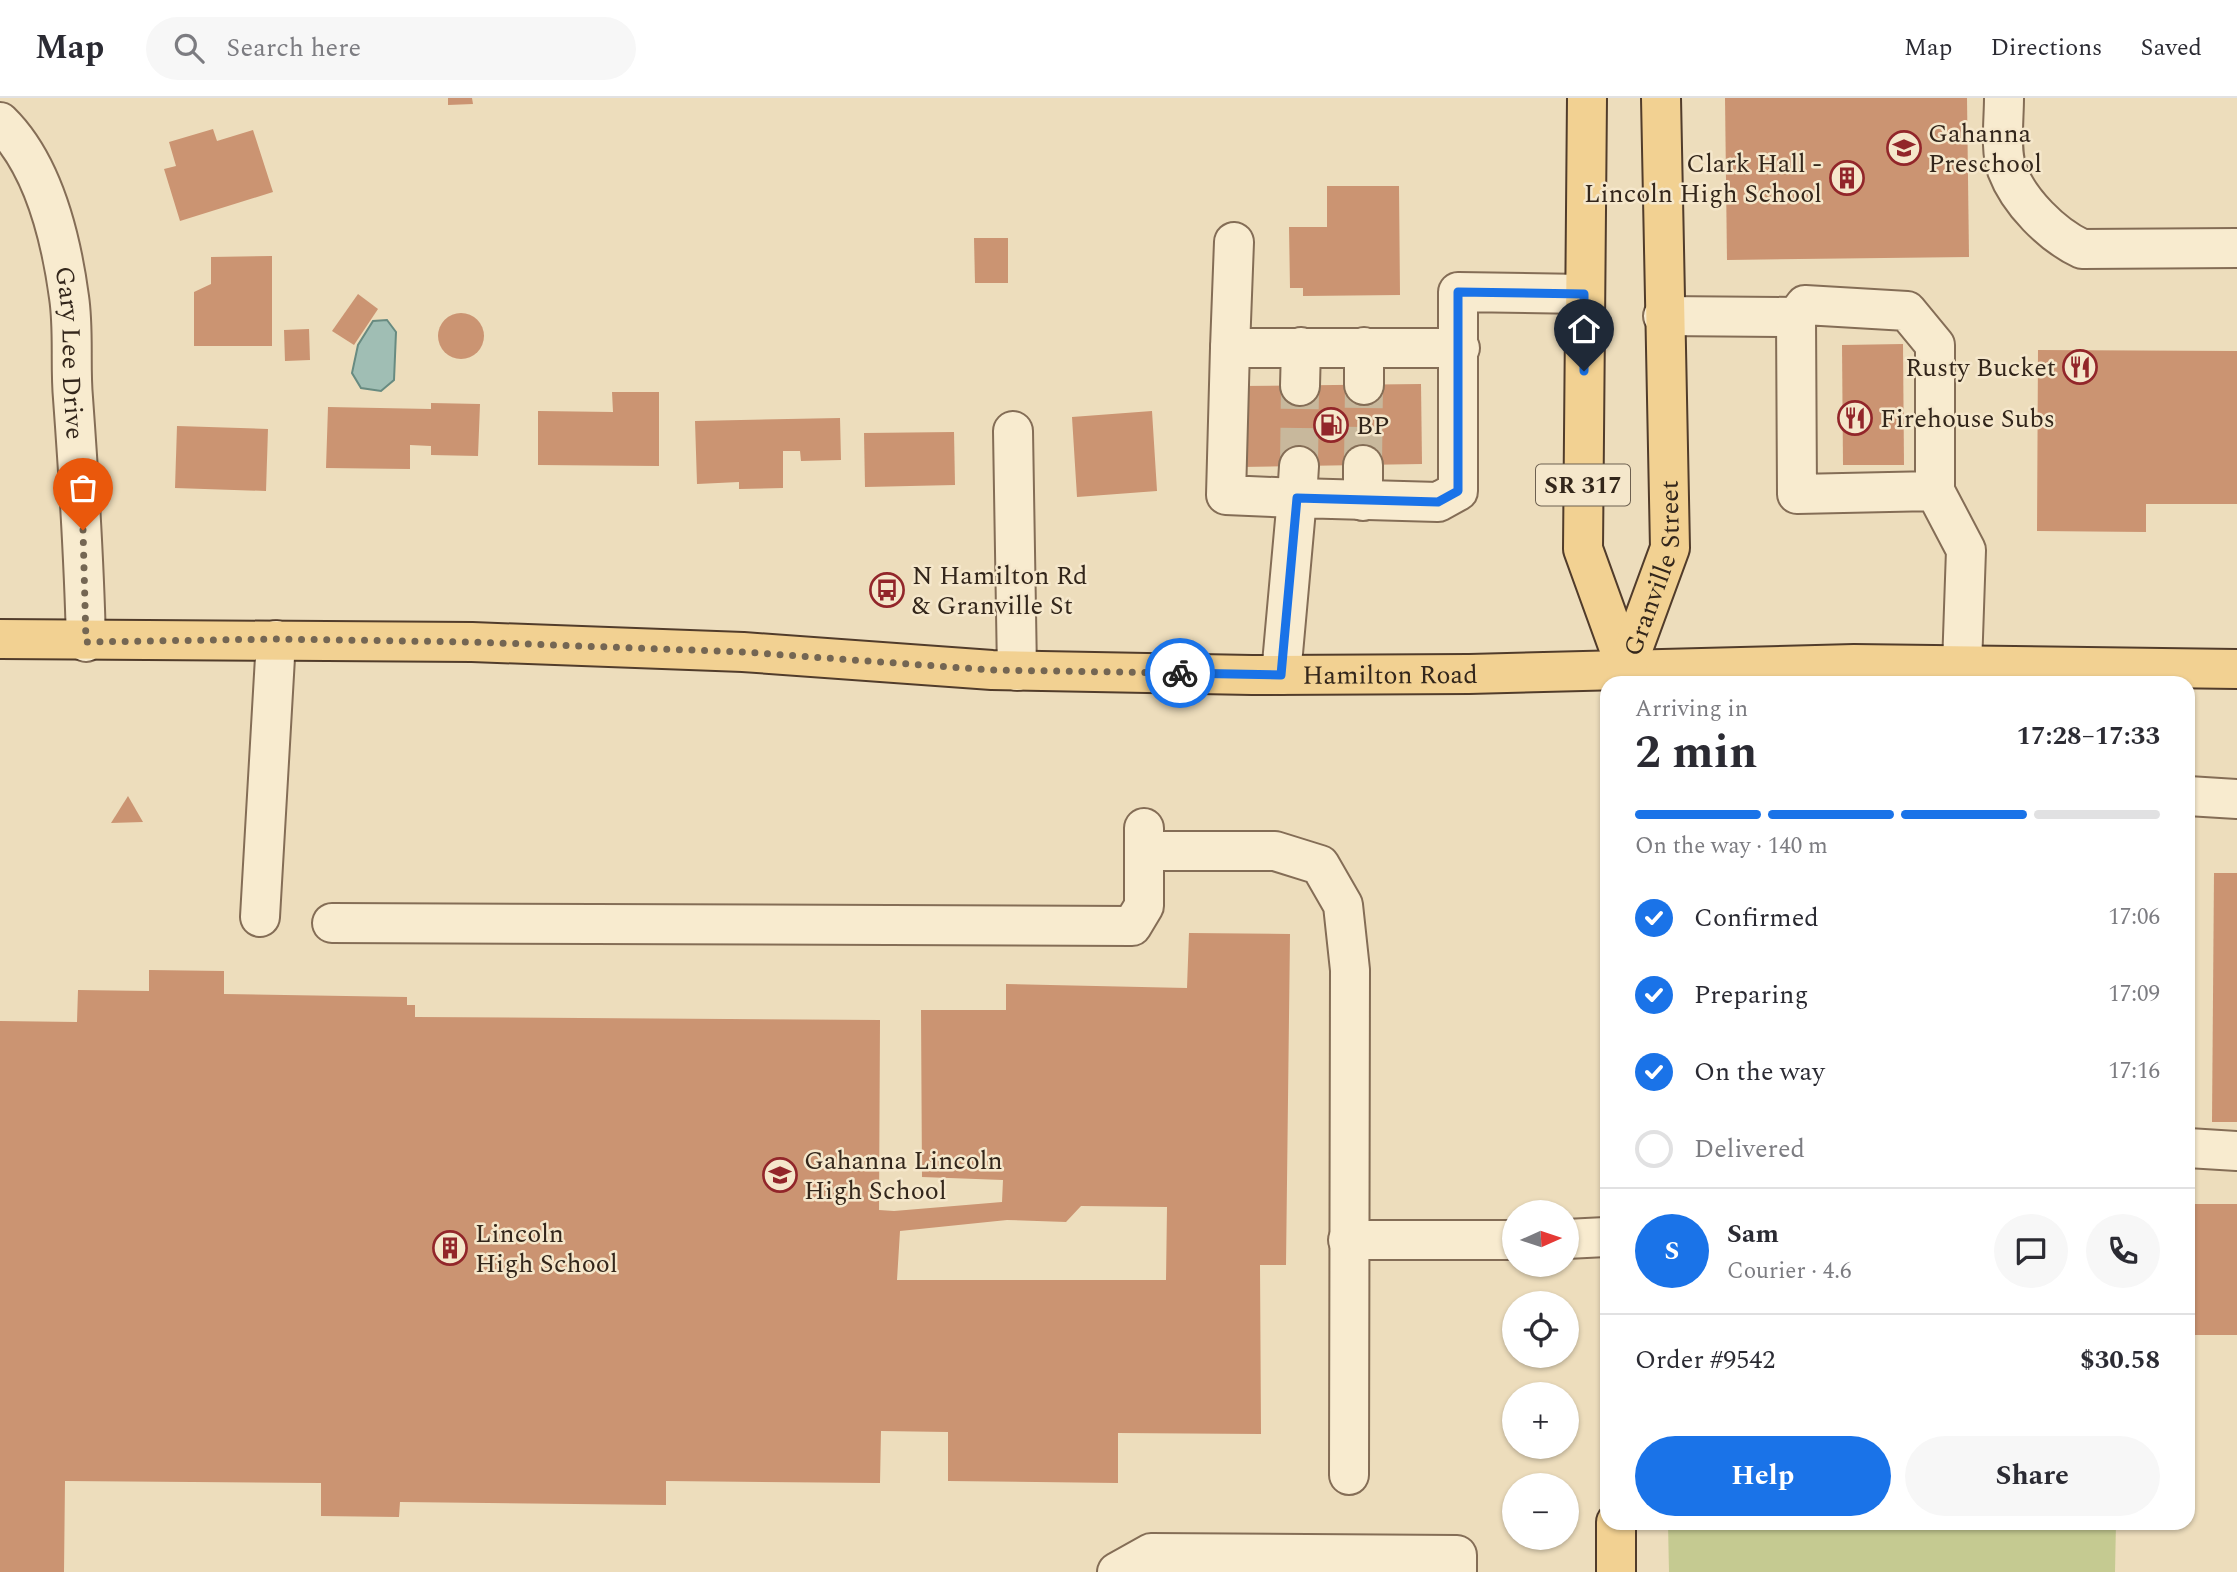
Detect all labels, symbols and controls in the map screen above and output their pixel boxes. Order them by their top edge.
search box [146,17,636,80]
text: Map [35,23,104,73]
text: Search here [226,28,361,68]
icon: search [170,29,208,67]
text: Map [1904,30,1952,66]
text: Directions [1990,30,2102,66]
text: Saved [2140,30,2202,66]
place label: Gahanna Preschool [1928,114,2042,184]
school or university icon: Gahanna Preschool [1885,129,1923,167]
place label: Clark Hall - Lincoln High School [1584,144,1822,214]
building icon: Clark Hall - Lincoln High School [1828,159,1866,197]
street label: Gary Lee Drive [43,263,95,441]
pin [1554,299,1614,371]
icon: home [1565,310,1603,348]
place label: Rusty Bucket [1905,348,2056,388]
restaurant icon: Rusty Bucket [2061,348,2099,386]
restaurant icon: Firehouse Subs [1836,399,1874,437]
place label: Firehouse Subs [1880,399,2055,439]
fuel station icon: BP [1312,406,1350,444]
place label: BP [1356,406,1390,446]
pin [53,458,113,530]
road number: SR 317 [1536,464,1630,506]
icon: bag [64,469,102,507]
street label: Granville Street [1613,480,1691,662]
place label: N Hamilton Rd & Granville St [912,556,1088,626]
bus stop icon: N Hamilton Rd & Granville St [868,571,906,609]
courier [1145,638,1215,708]
icon: bike [1161,654,1199,692]
street label: Hamilton Road [1302,655,1478,696]
text: Arriving in [1635,692,1748,727]
text: 17:28–17:33 [2016,716,2160,756]
text: 2 min [1635,718,1757,788]
text: On the way · 140 m [1635,829,1828,864]
text: Confirmed [1694,898,1819,938]
icon: check [1635,899,1673,937]
text: 17:06 [2108,900,2160,935]
text: Preparing [1694,975,1808,1015]
icon: check [1635,976,1673,1014]
text: 17:09 [2108,977,2160,1012]
text: On the way [1694,1052,1825,1092]
icon: check [1635,1053,1673,1091]
text: 17:16 [2108,1054,2160,1089]
text: Delivered [1694,1129,1805,1169]
place label: Gahanna Lincoln High School [804,1141,1003,1211]
school or university icon: Gahanna Lincoln High School [761,1156,799,1194]
north arrow [1502,1200,1578,1278]
map controls [1502,1200,1579,1550]
place label: Lincoln High School [475,1214,618,1284]
text: Sam [1727,1214,1779,1254]
button: chat [1994,1214,2068,1288]
button: phone [2086,1214,2160,1288]
building icon: Lincoln High School [431,1229,469,1267]
text: S [1665,1231,1679,1271]
text: Courier · 4.6 [1727,1254,1852,1289]
button: locate [1502,1291,1579,1368]
text: Order #9542 [1635,1340,1775,1380]
text: $30.58 [2080,1340,2160,1380]
button: + [1502,1382,1579,1459]
button: Help [1635,1436,1891,1516]
button: Share [1905,1436,2160,1516]
button: − [1502,1473,1579,1550]

